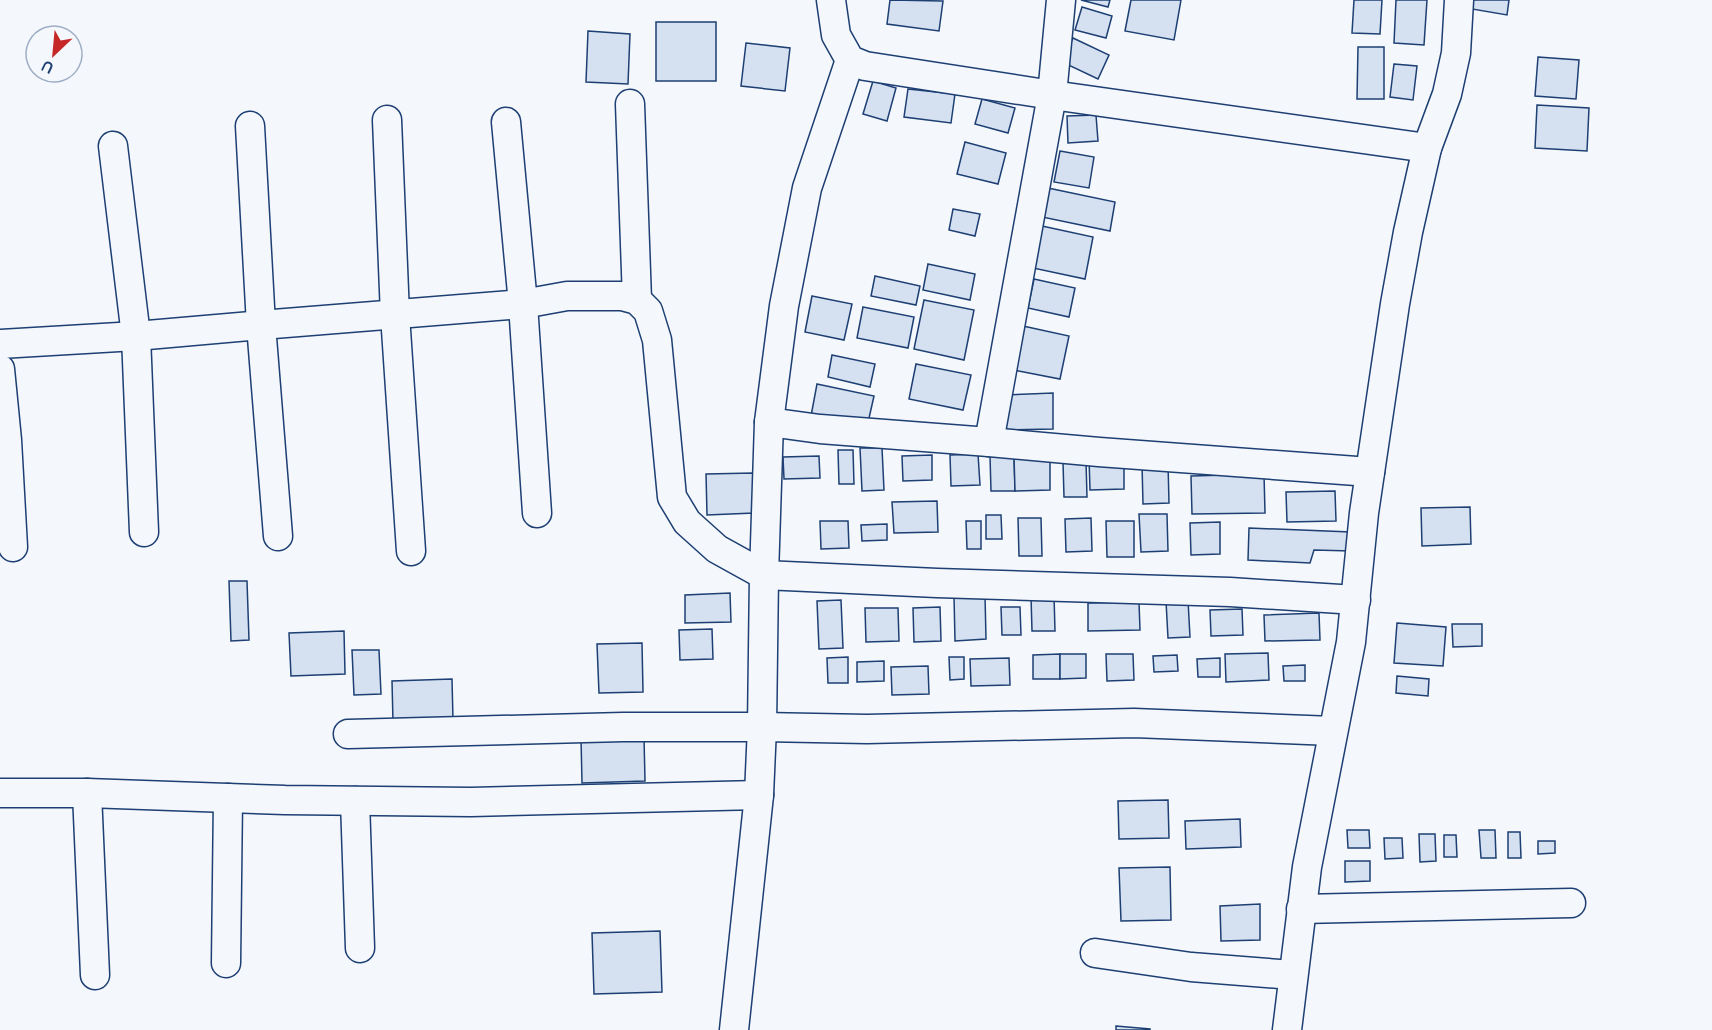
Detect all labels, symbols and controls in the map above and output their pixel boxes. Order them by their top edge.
north arrow [24,24,84,84]
text: U [38,56,57,79]

